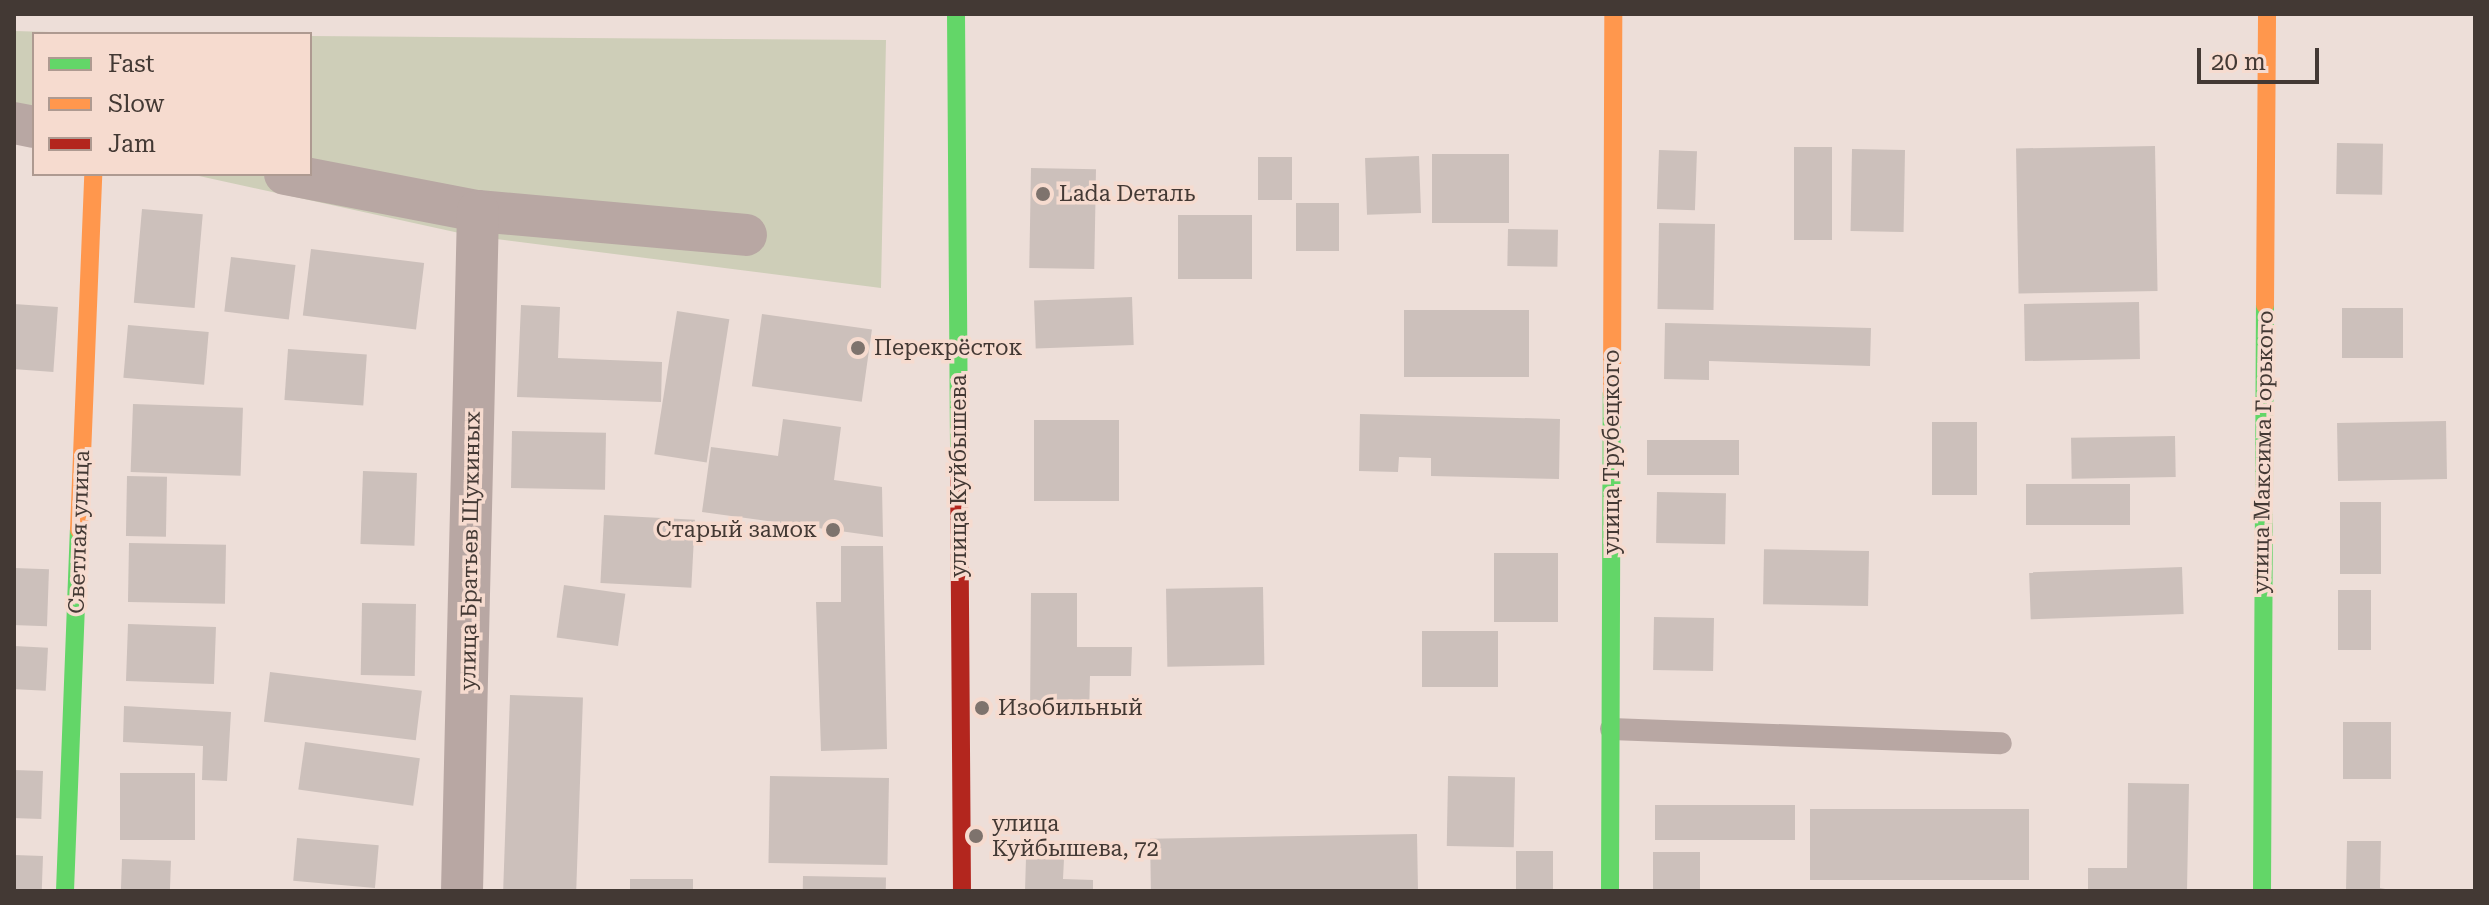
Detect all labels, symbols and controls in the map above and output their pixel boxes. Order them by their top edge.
legend [32,32,312,176]
scale bar [2201,32,2323,82]
text: 20 m [2211,48,2266,76]
text: Fast [108,50,155,78]
text: Slow [108,90,164,118]
text: Jam [108,130,156,158]
place label: Lada Dеталь [1059,181,1195,207]
marker: Lada Dеталь [1034,185,1052,203]
street label: улица Максима Горького [2247,310,2279,594]
place label: Перекрёсток [874,335,1023,361]
marker: Перекрёсток [849,339,867,357]
street label: улица Трубецкого [1599,349,1625,555]
street label: улица Куйбышева [946,374,972,578]
street label: улица Братьев Щукиных [454,411,486,691]
street label: Светлая улица [63,450,95,614]
place label: Старый замок [656,517,817,543]
marker: Старый замок [824,521,842,539]
place label: Изобильный [998,695,1143,721]
marker: Изобильный [973,699,991,717]
place label: улица Куйбышева, 72 [992,810,1159,862]
marker: улица Куйбышева, 72 [967,827,985,845]

